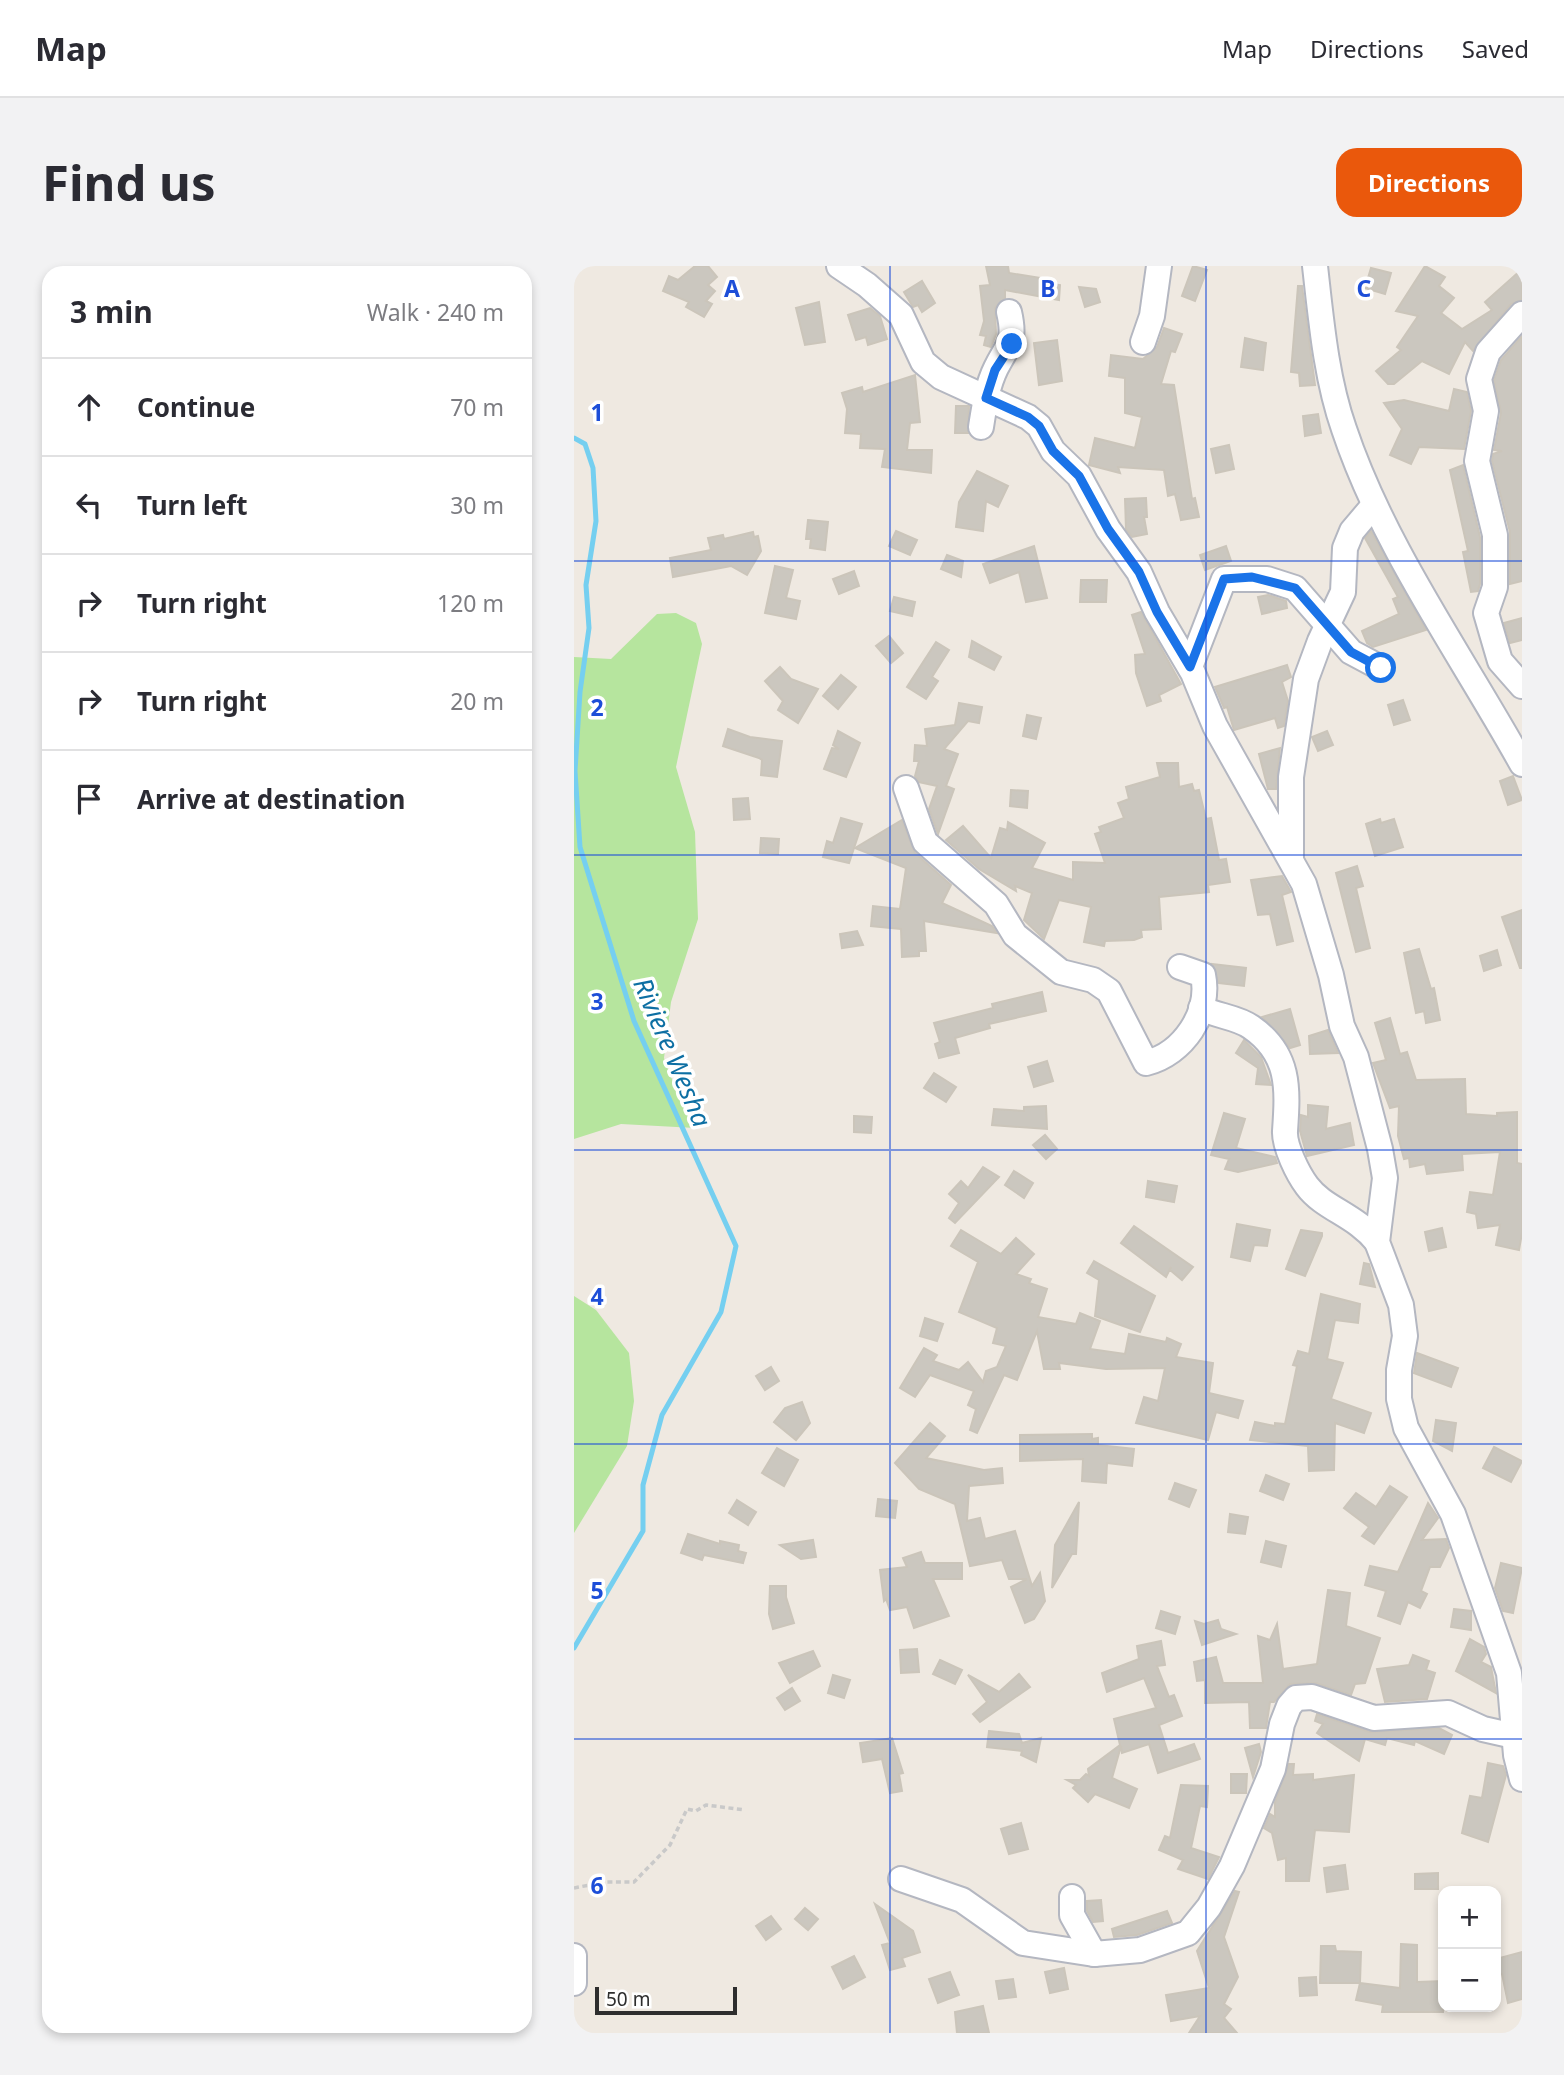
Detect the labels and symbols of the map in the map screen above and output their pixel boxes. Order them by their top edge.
text: A [724,272,740,304]
text: B [1040,272,1056,304]
text: C [1357,272,1372,304]
route end [996,328,1027,359]
text: 1 [590,396,604,428]
route start [1365,652,1396,683]
text: 2 [590,691,604,723]
water label: Riviere Wesha [625,972,721,1132]
text: 3 [590,985,604,1017]
text: 4 [590,1280,604,1312]
text: 5 [590,1574,604,1606]
text: 6 [590,1869,604,1901]
scale bar [595,1984,737,2016]

